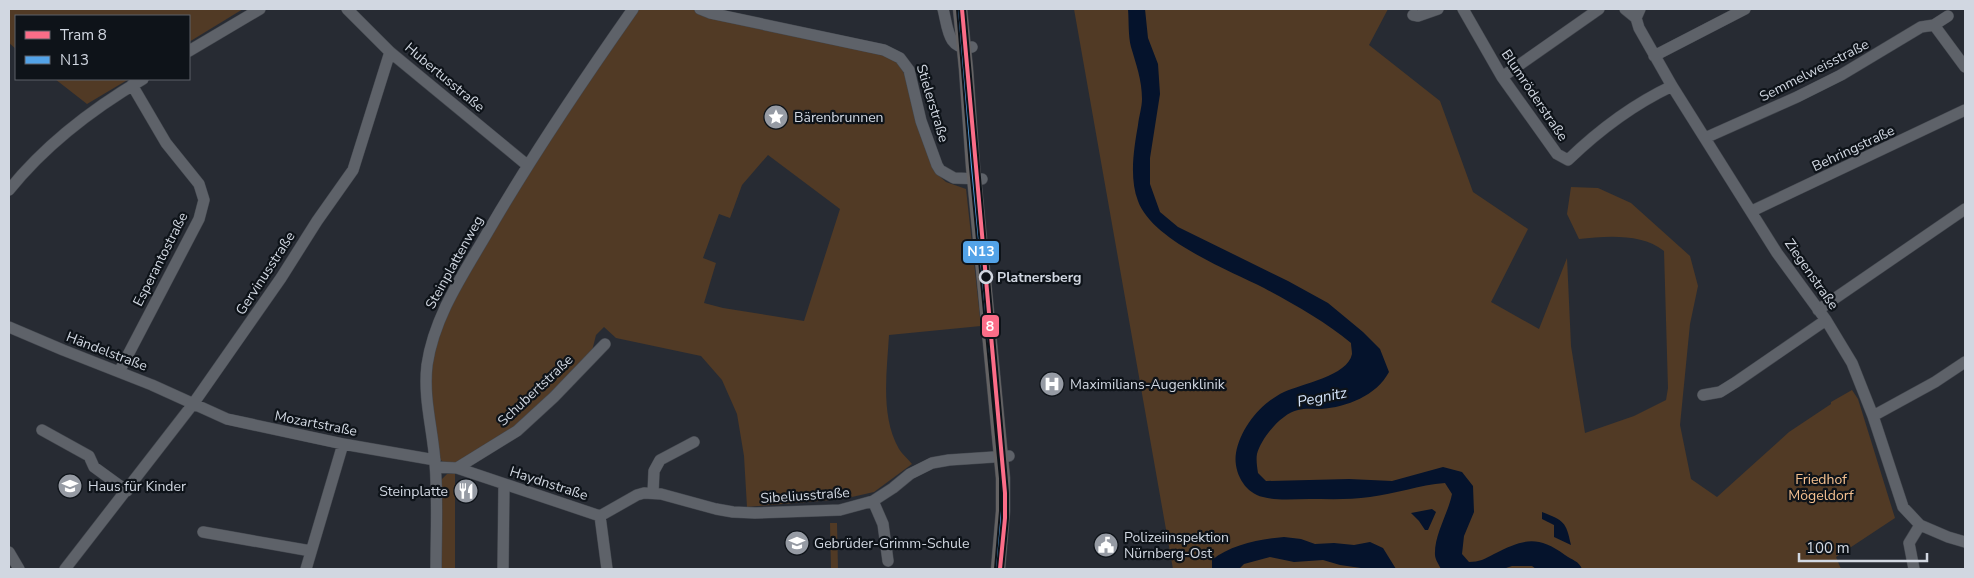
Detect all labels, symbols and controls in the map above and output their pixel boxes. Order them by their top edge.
legend [15,15,190,80]
text: Tram 8 [60,25,107,45]
street label: Semmelweisstraße [1756,35,1872,106]
street label: Hubertusstraße [401,38,489,116]
street label: Blumröderstraße [1497,46,1572,145]
text: N13 [60,50,89,70]
street label: Stielerstraße [912,62,953,144]
place icon: Bärenbrunnen [763,104,789,130]
place label: Bärenbrunnen [794,108,884,127]
street label: Behringstraße [1809,121,1898,176]
street label: Esperantostraße [129,209,192,310]
street label: Steinplattenweg [421,212,488,312]
street label: Gervinusstraße [231,228,300,319]
street label: Ziegenstraße [1780,235,1843,314]
line badge: N13 [962,240,1000,264]
text: N13 [967,242,995,261]
place label: Platnersberg [997,268,1081,287]
marker: Platnersberg [979,270,993,284]
line badge: 8 [981,314,1000,338]
text: 8 [986,317,994,336]
street label: Händelstraße [63,327,150,376]
street label: Schubertstraße [493,350,577,430]
hospital icon: Maximilians-Augenklinik [1039,371,1065,397]
place label: Maximilians-Augenklinik [1070,375,1226,394]
water label: Pegnitz [1295,382,1349,412]
street label: Mozartstraße [273,406,359,441]
street label: Haydnstraße [507,462,590,505]
park label: Friedhof Mögeldorf [1788,470,1854,505]
school or university icon: Haus für Kinder [57,473,83,499]
place label: Haus für Kinder [88,477,186,496]
restaurant icon: Steinplatte [453,478,479,504]
place label: Steinplatte [379,482,448,501]
street label: Sibeliusstraße [760,483,850,508]
place label: Polizeiinspektion Nürnberg-Ost [1124,528,1229,563]
school or university icon: Gebrüder-Grimm-Schule [784,530,810,556]
scale bar [1799,530,1926,562]
public building icon: Polizeiinspektion Nürnberg-Ost [1093,532,1119,558]
place label: Gebrüder-Grimm-Schule [814,534,969,553]
text: 100 m [1806,538,1850,558]

